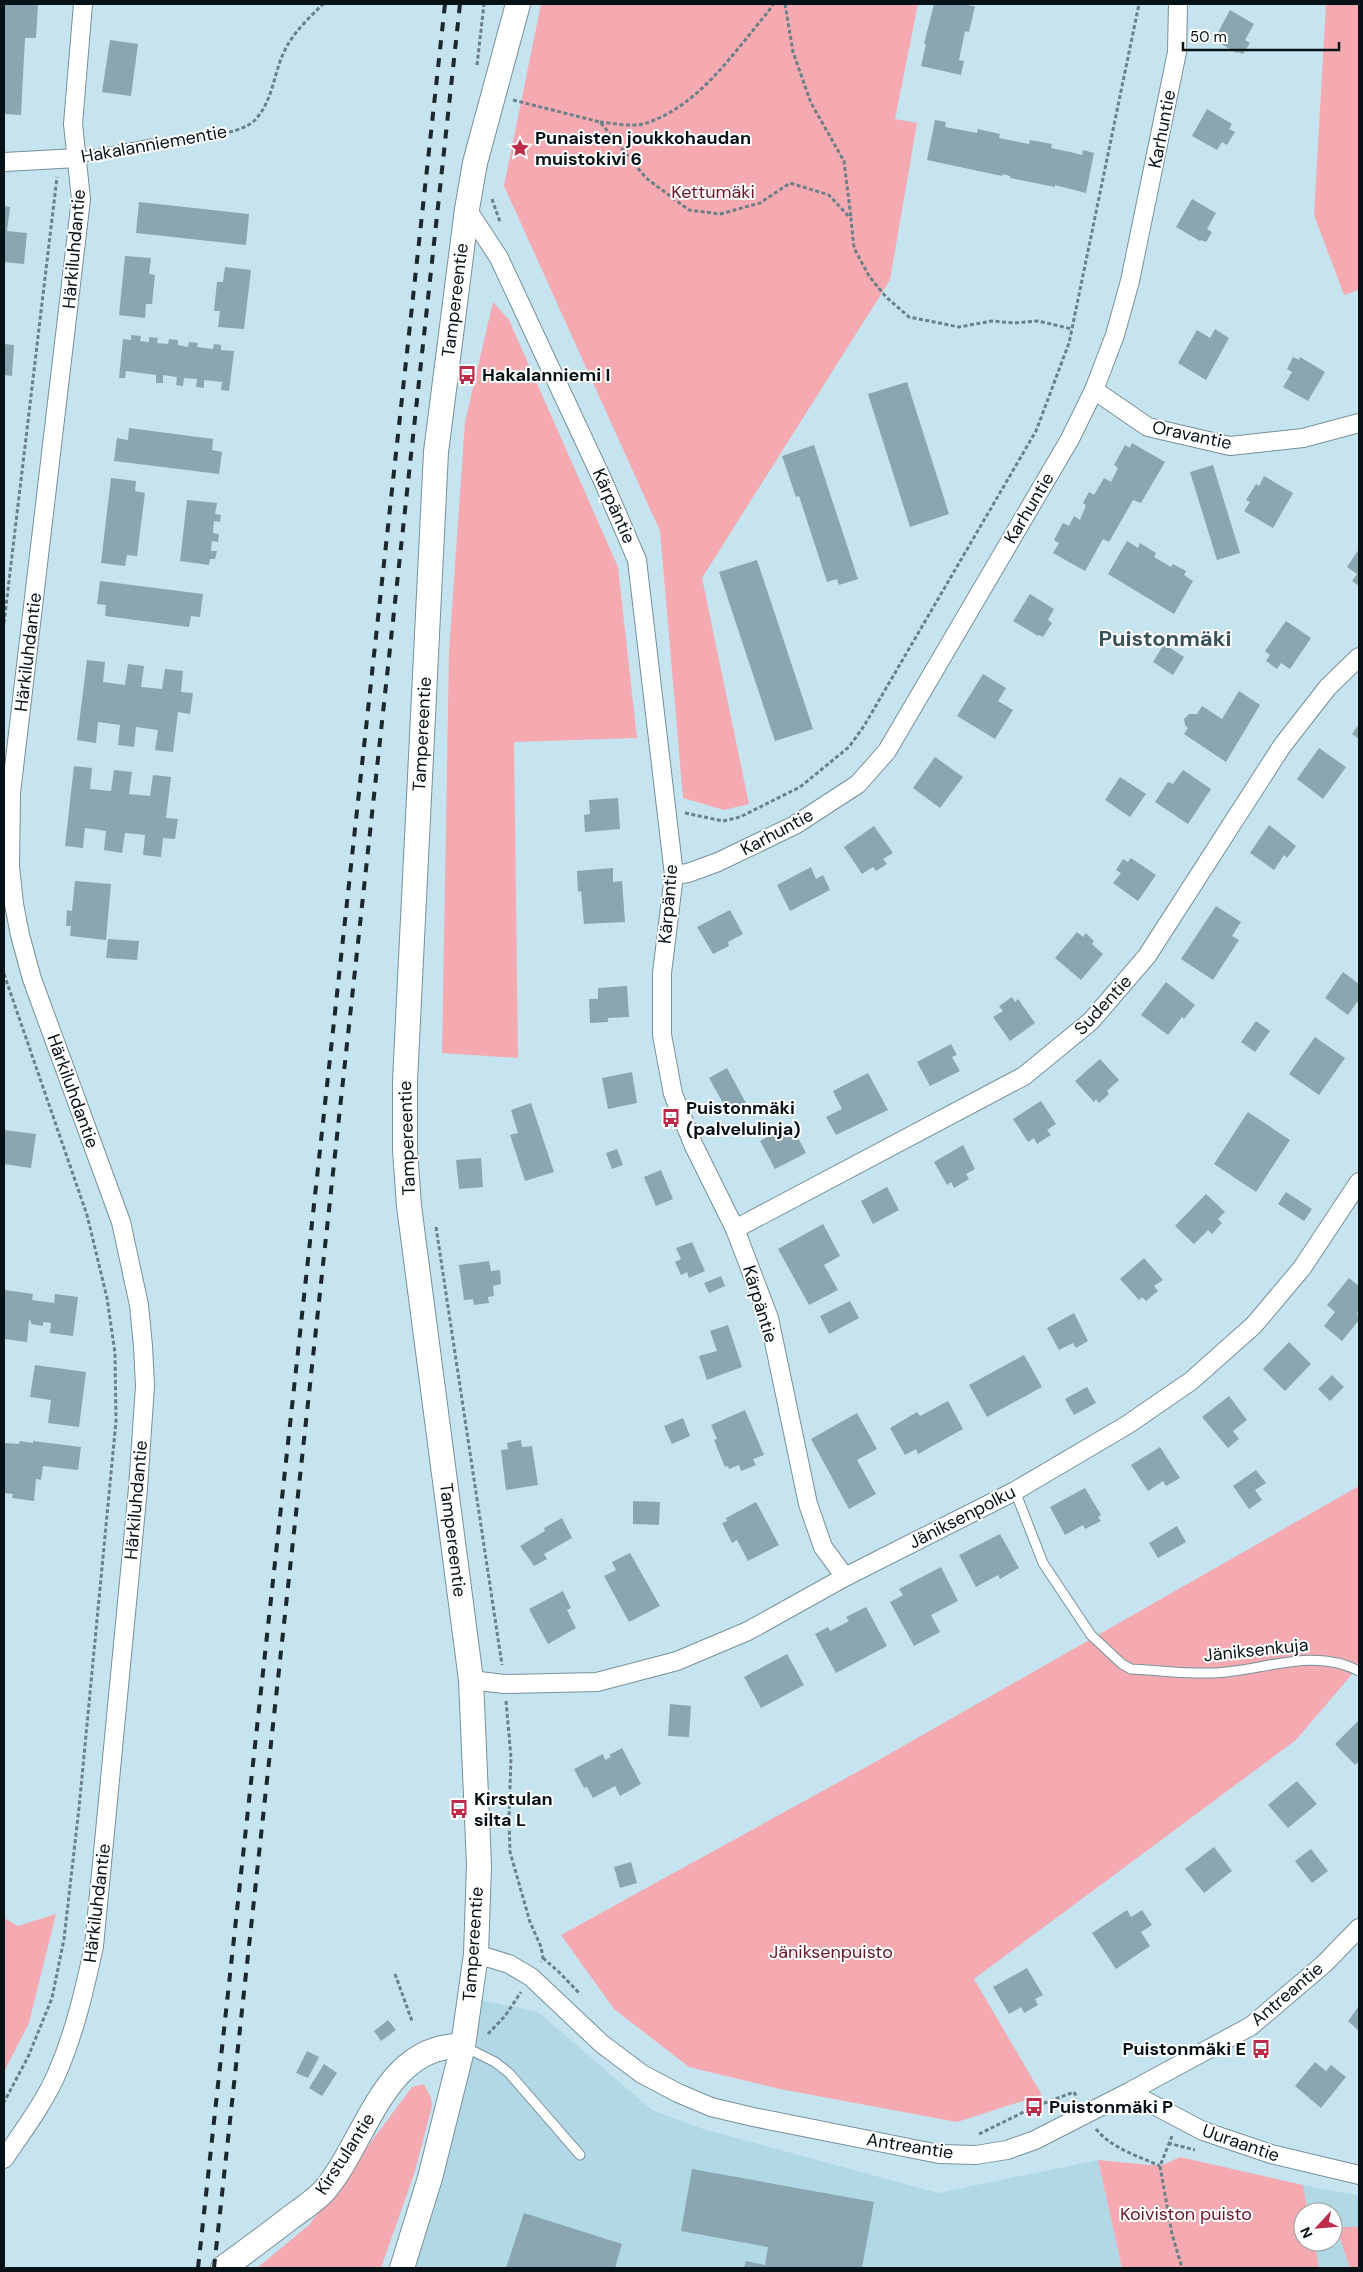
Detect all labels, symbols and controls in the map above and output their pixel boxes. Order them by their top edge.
scale bar [1183,20,1339,52]
text: 50 m [1190,27,1227,47]
street label: Karhuntie [1143,88,1181,170]
street label: Hakalanniementie [79,119,229,169]
place label: Punaisten joukkohaudan muistokivi 6 [535,126,751,171]
place icon: Punaisten joukkohaudan muistokivi 6 [509,137,531,159]
park label: Kettumäki [671,180,755,204]
street label: Härkiluhdantie [57,188,91,310]
street label: Tampereentie [436,242,474,358]
place label: Hakalanniemi I [482,363,610,387]
bus stop icon: Hakalanniemi I [456,364,478,386]
street label: Oravantie [1150,415,1234,455]
street label: Kärpäntie [587,465,641,547]
street label: Karhuntie [998,468,1060,548]
street label: Härkiluhdantie [9,591,47,713]
district label: Puistonmäki [1098,624,1232,653]
street label: Tampereentie [407,676,437,792]
street label: Karhuntie [736,803,818,861]
street label: Kärpäntie [653,863,683,945]
street label: Sudentie [1069,970,1137,1040]
street label: Härkiluhdantie [41,1031,105,1151]
street label: Tampereentie [393,1080,421,1196]
place label: Puistonmäki (palvelulinja) [686,1096,801,1141]
bus stop icon: Puistonmäki (palvelulinja) [660,1107,682,1129]
street label: Kärpäntie [737,1262,783,1346]
street label: Härkiluhdantie [119,1439,153,1561]
street label: Jäniksenpolku [904,1480,1020,1554]
street label: Tampereentie [434,1482,472,1598]
street label: Jäniksenkuja [1202,1633,1310,1667]
place label: Kirstulan silta L [474,1787,553,1832]
bus stop icon: Kirstulan silta L [448,1798,470,1820]
street label: Härkiluhdantie [78,1842,116,1964]
street label: Tampereentie [457,1886,489,2002]
park label: Jäniksenpuisto [769,1940,893,1964]
street label: Antreantie [1246,1957,1328,2031]
place label: Puistonmäki E [1122,2037,1246,2061]
bus stop icon: Puistonmäki E [1250,2038,1272,2060]
place label: Puistonmäki P [1049,2095,1173,2119]
bus stop icon: Puistonmäki P [1023,2096,1045,2118]
street label: Kirstulantie [310,2108,380,2200]
street label: Uuraantie [1199,2119,1283,2167]
street label: Antreantie [865,2127,955,2165]
park label: Koiviston puisto [1120,2202,1252,2226]
north arrow [1293,2202,1343,2252]
text: N [1296,2224,1317,2241]

